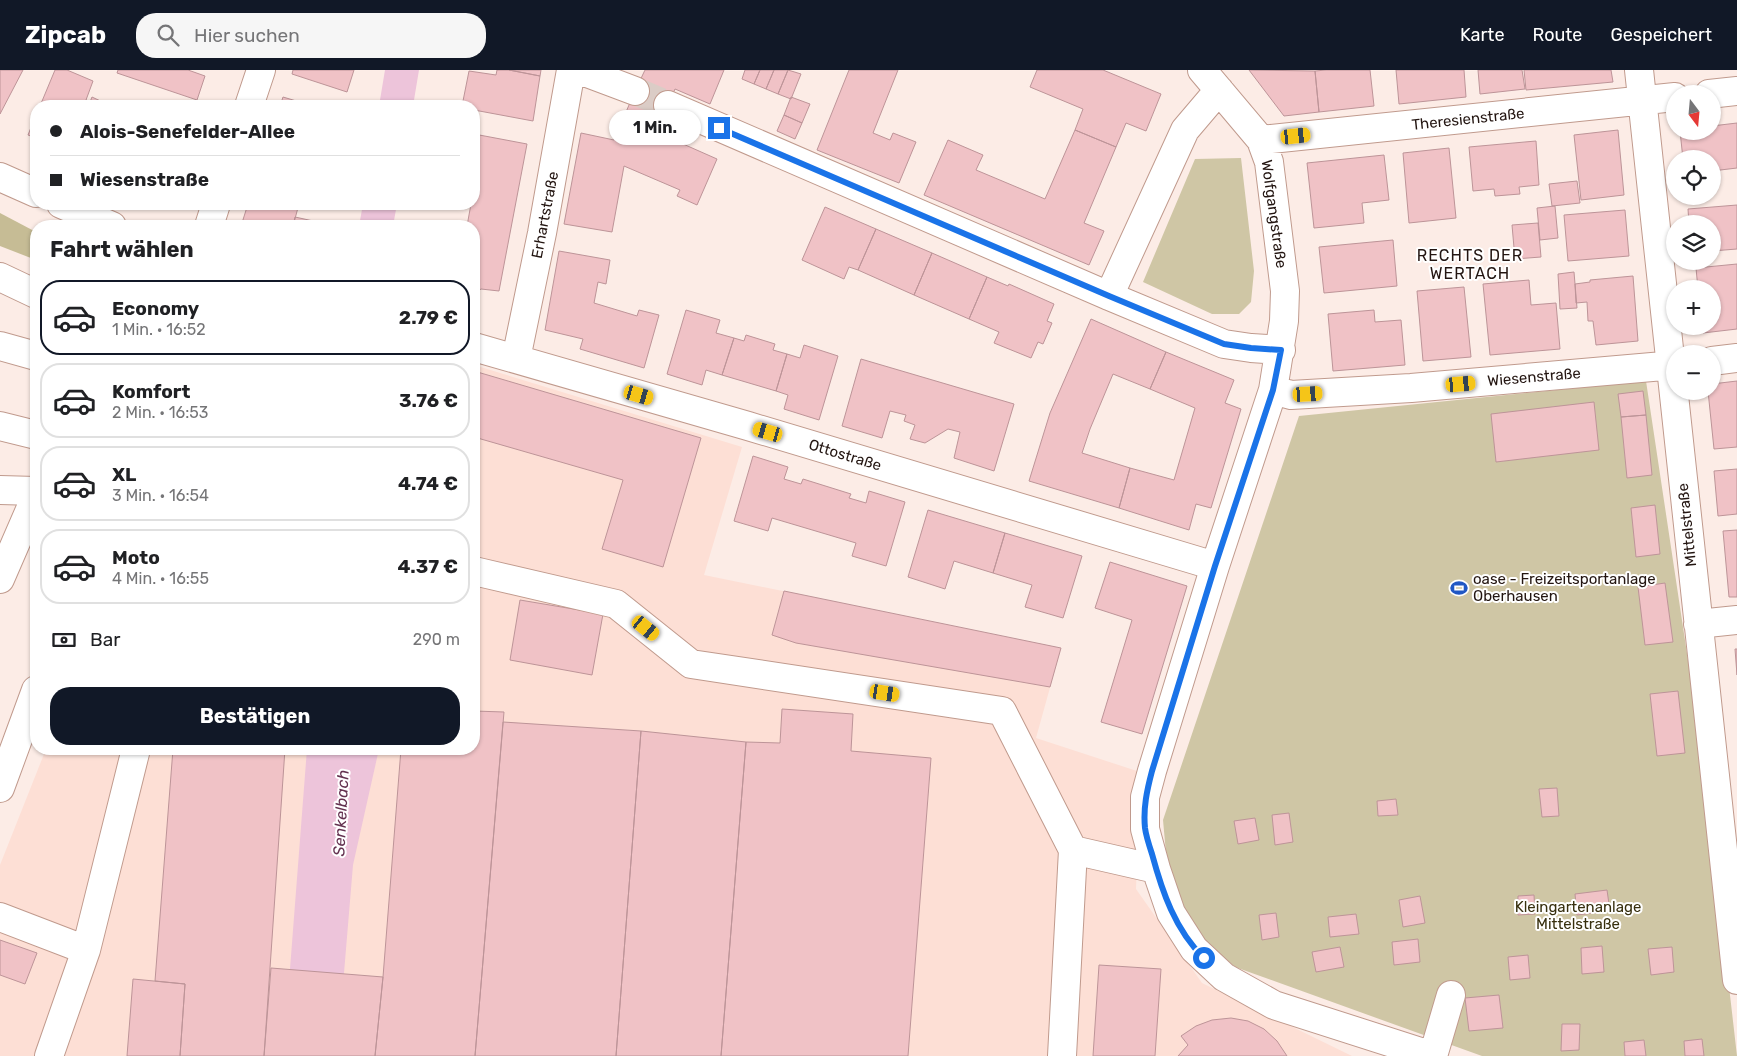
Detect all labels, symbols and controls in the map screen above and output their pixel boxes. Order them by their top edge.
search box [136,13,486,58]
text: Zipcab [25,21,106,49]
icon: search [154,21,182,49]
text: Hier suchen [194,24,300,47]
text: Karte [1460,24,1504,46]
text: Route [1532,24,1582,46]
text: Gespeichert [1610,24,1712,46]
north arrow [1666,85,1721,140]
map controls [1666,85,1721,400]
street label: Theresienstraße [1411,104,1525,134]
callout: 1 Min. [609,110,702,146]
route end [708,117,730,139]
text: 1 Min. [633,118,677,137]
text: Alois-Senefelder-Allee [80,120,295,143]
car [1280,127,1311,145]
button: locate [1666,150,1721,205]
street label: Wolfgangstraße [1257,159,1291,269]
text: Wiesenstraße [80,168,209,191]
street label: Erhartstraße [528,170,562,260]
button: layers [1666,215,1721,270]
text: Fahrt wählen [50,236,194,263]
district label: RECHTS DER WERTACH [1417,246,1523,283]
button: + [1666,280,1721,335]
icon: car [52,295,97,340]
text: Economy [112,297,199,320]
text: 2.79 € [399,306,458,329]
text: 1 Min. · 16:52 [112,320,206,339]
button: − [1666,345,1721,400]
street label: Wiesenstraße [1486,364,1582,390]
car [1445,375,1476,393]
icon: car [52,378,97,423]
text: Komfort [112,380,190,403]
car [622,384,655,406]
car [1292,386,1323,402]
text: 3.76 € [399,389,458,412]
text: 2 Min. · 16:53 [112,403,208,422]
car [751,421,784,443]
street label: Ottostraße [806,435,884,475]
icon: car [52,461,97,506]
text: XL [112,463,136,486]
text: 4.74 € [398,472,458,495]
street label: Mittelstraße [1674,482,1700,568]
text: 3 Min. · 16:54 [112,486,209,505]
icon: car [52,544,97,589]
text: Moto [112,546,160,569]
text: 4.37 € [397,555,458,578]
text: 4 Min. · 16:55 [112,569,209,588]
place label: oase - Freizeitsportanlage Oberhausen [1473,570,1656,605]
sports icon: oase - Freizeitsportanlage Oberhausen [1449,578,1469,598]
car [629,613,662,643]
icon: cash [50,626,78,654]
text: Bar [90,628,120,651]
text: 290 m [413,630,460,649]
car [869,683,900,703]
button: Bestätigen [50,687,460,745]
water label: Senkelbach [329,769,353,857]
park label: Kleingartenanlage Mittelstraße [1515,898,1641,933]
route start [1193,947,1215,969]

